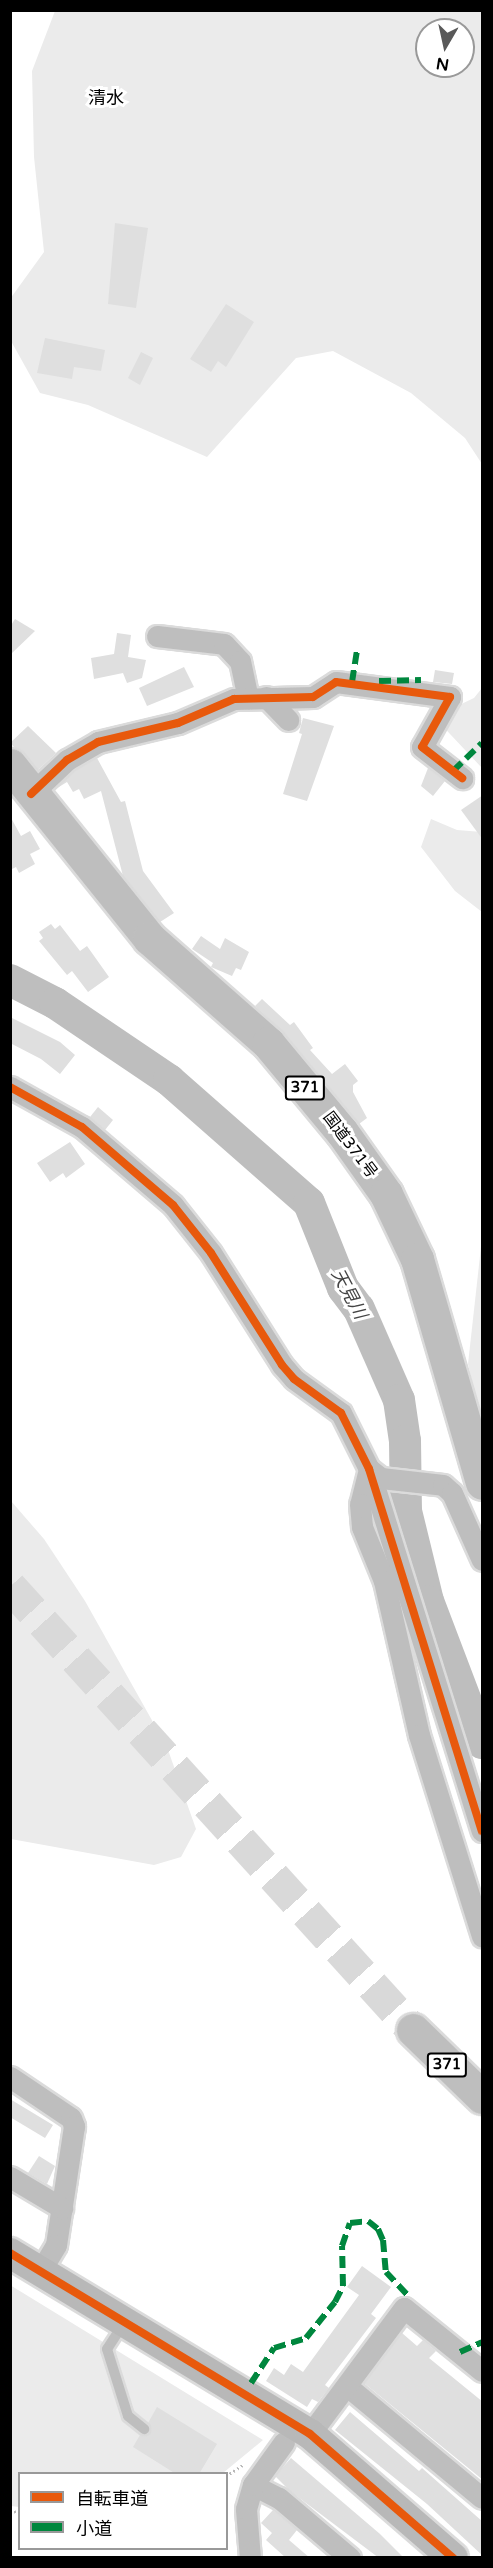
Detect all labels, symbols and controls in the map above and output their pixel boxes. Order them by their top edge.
north arrow [415,18,475,78]
text: N [435,53,450,75]
district label: 清水 [88,87,124,109]
road number: 371 [284,1076,326,1100]
street label: 国道371号 [319,1108,381,1182]
water label: 天見川 [327,1265,371,1323]
road number: 371 [426,2053,468,2077]
legend [18,2472,228,2550]
text: 自転車道 [76,2488,148,2510]
text: 小道 [76,2518,112,2540]

